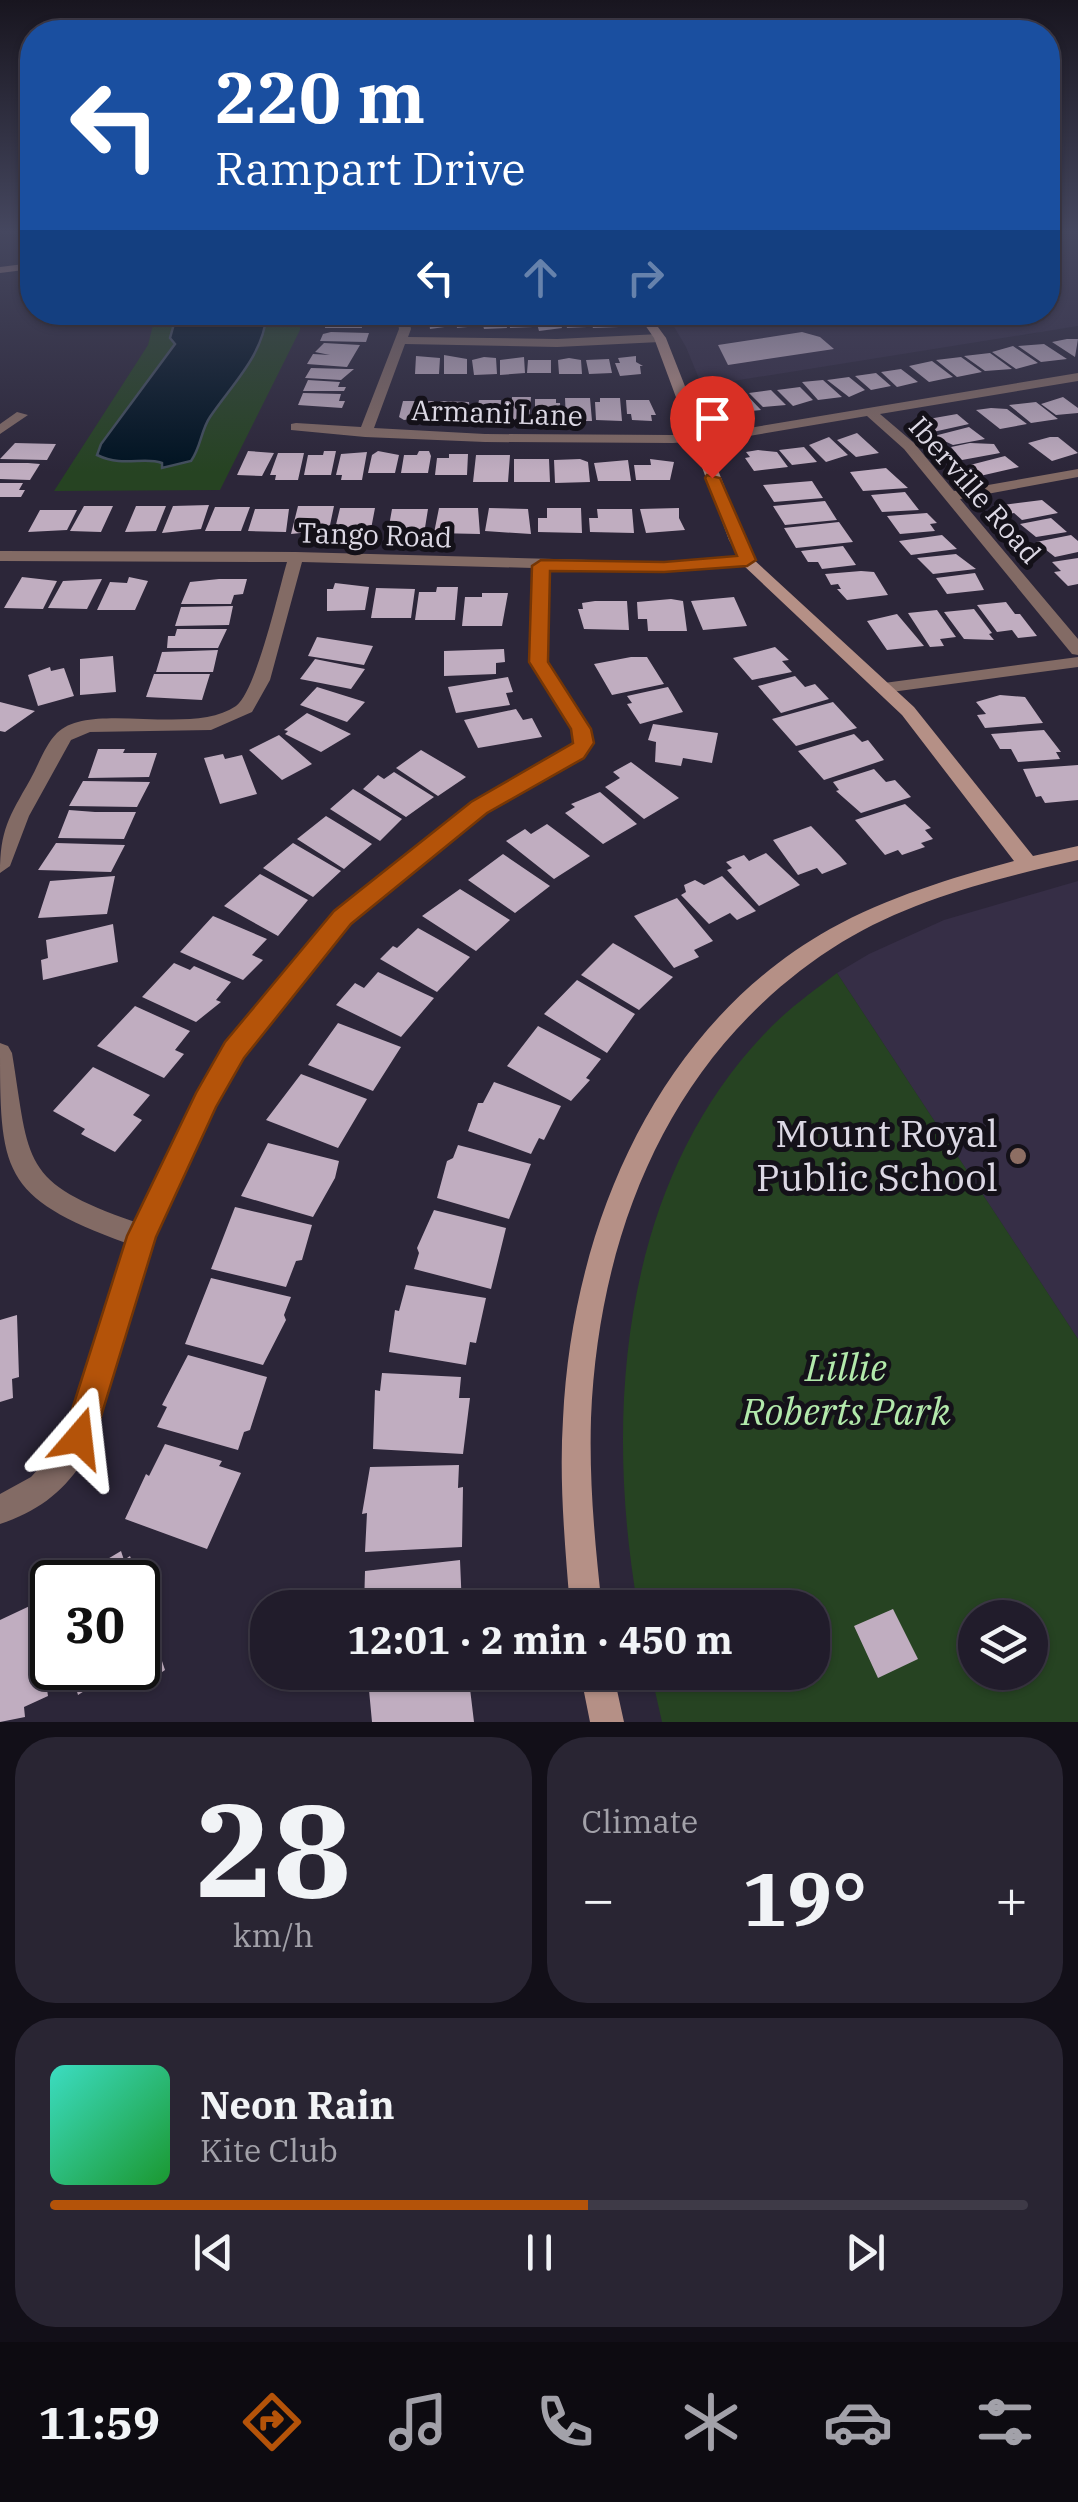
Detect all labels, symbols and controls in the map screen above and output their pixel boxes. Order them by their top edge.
text: 220 m [215,51,425,142]
icon: left [50,60,180,190]
text: Rampart Drive [215,139,526,197]
icon: left [408,250,463,305]
icon: ahead [513,250,568,305]
icon: right [618,250,673,305]
pin [670,376,755,479]
street label: Armani Lane [411,391,583,434]
icon: arrive [685,391,740,446]
street label: Iberville Road [901,408,1050,571]
street label: Tango Road [297,513,453,556]
place label: Mount Royal Public School [756,1108,998,1201]
marker: Mount Royal Public School [1007,1145,1029,1167]
park label: Lillie Roberts Park [740,1342,951,1435]
position arrow [27,1386,131,1490]
speed limit sign: 30 [30,1560,160,1690]
map controls [958,1600,1048,1690]
button: layers [958,1600,1048,1690]
text: 12:01 · 2 min · 450 m [347,1615,733,1664]
text: 28 [195,1764,351,1933]
text: Climate [582,1800,698,1842]
text: 19° [742,1849,867,1947]
text: − [582,1863,615,1934]
text: + [995,1863,1028,1934]
text: km/h [233,1914,314,1956]
text: Neon Rain [200,2080,395,2129]
text: Kite Club [200,2129,338,2171]
icon: previous [186,2225,241,2280]
icon: pause [512,2225,567,2280]
icon: next [838,2225,893,2280]
icon: directions [237,2387,307,2457]
icon: music [383,2387,453,2457]
icon: phone [530,2387,600,2457]
icon: climate [676,2387,746,2457]
icon: car [823,2387,893,2457]
icon: filters [970,2387,1040,2457]
text: 11:59 [38,2393,160,2451]

